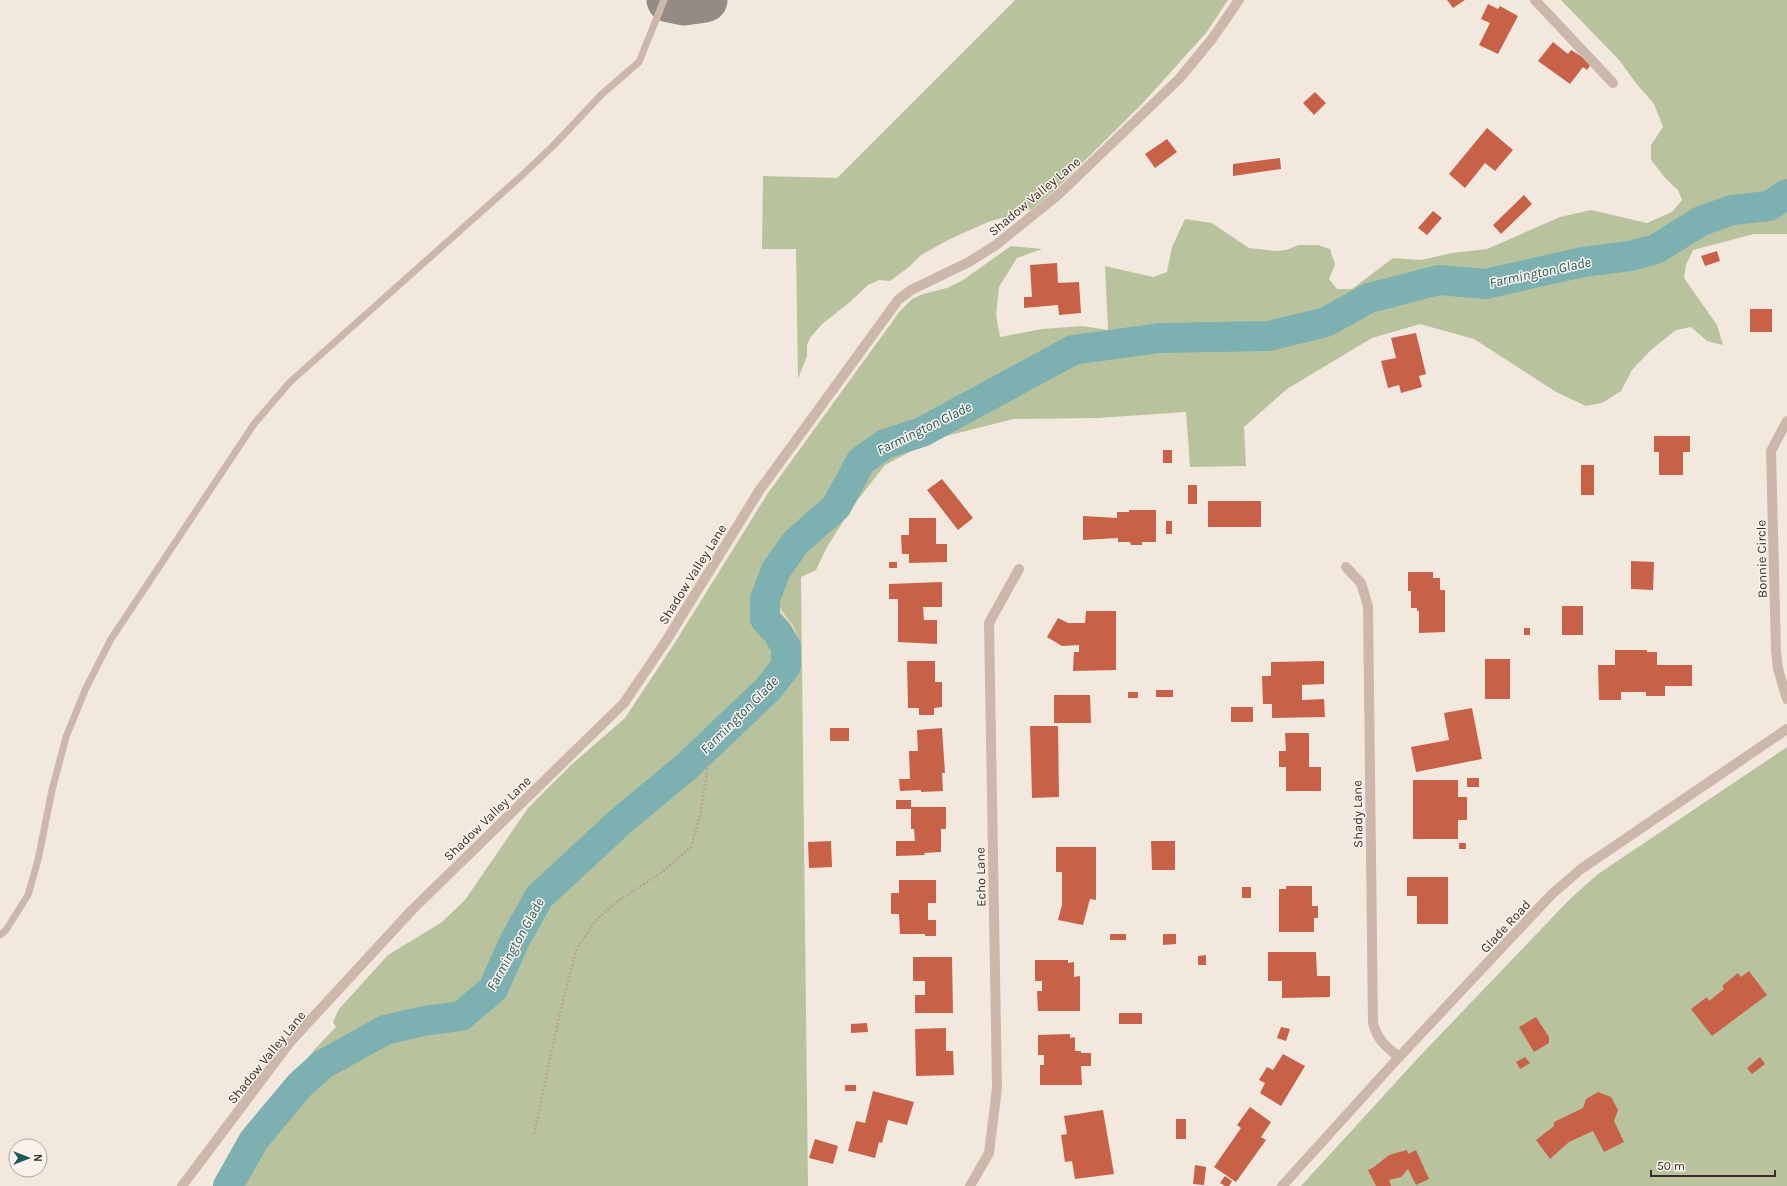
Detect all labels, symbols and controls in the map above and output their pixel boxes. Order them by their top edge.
street label: Shadow Valley Lane [985,153,1083,239]
water label: Farmington Glade [1488,253,1593,292]
water label: Farmington Glade [874,398,975,459]
street label: Bonnie Circle [1753,520,1770,598]
street label: Shadow Valley Lane [656,521,729,627]
water label: Farmington Glade [697,672,782,758]
street label: Shadow Valley Lane [441,773,534,864]
street label: Shady Lane [1349,780,1366,848]
street label: Echo Lane [972,847,989,907]
water label: Farmington Glade [483,895,548,994]
street label: Glade Road [1477,897,1534,956]
street label: Shadow Valley Lane [224,1008,309,1107]
north arrow [8,1138,48,1178]
scale bar [1651,1152,1775,1178]
text: N [31,1154,44,1162]
text: 50 m [1657,1159,1685,1173]

